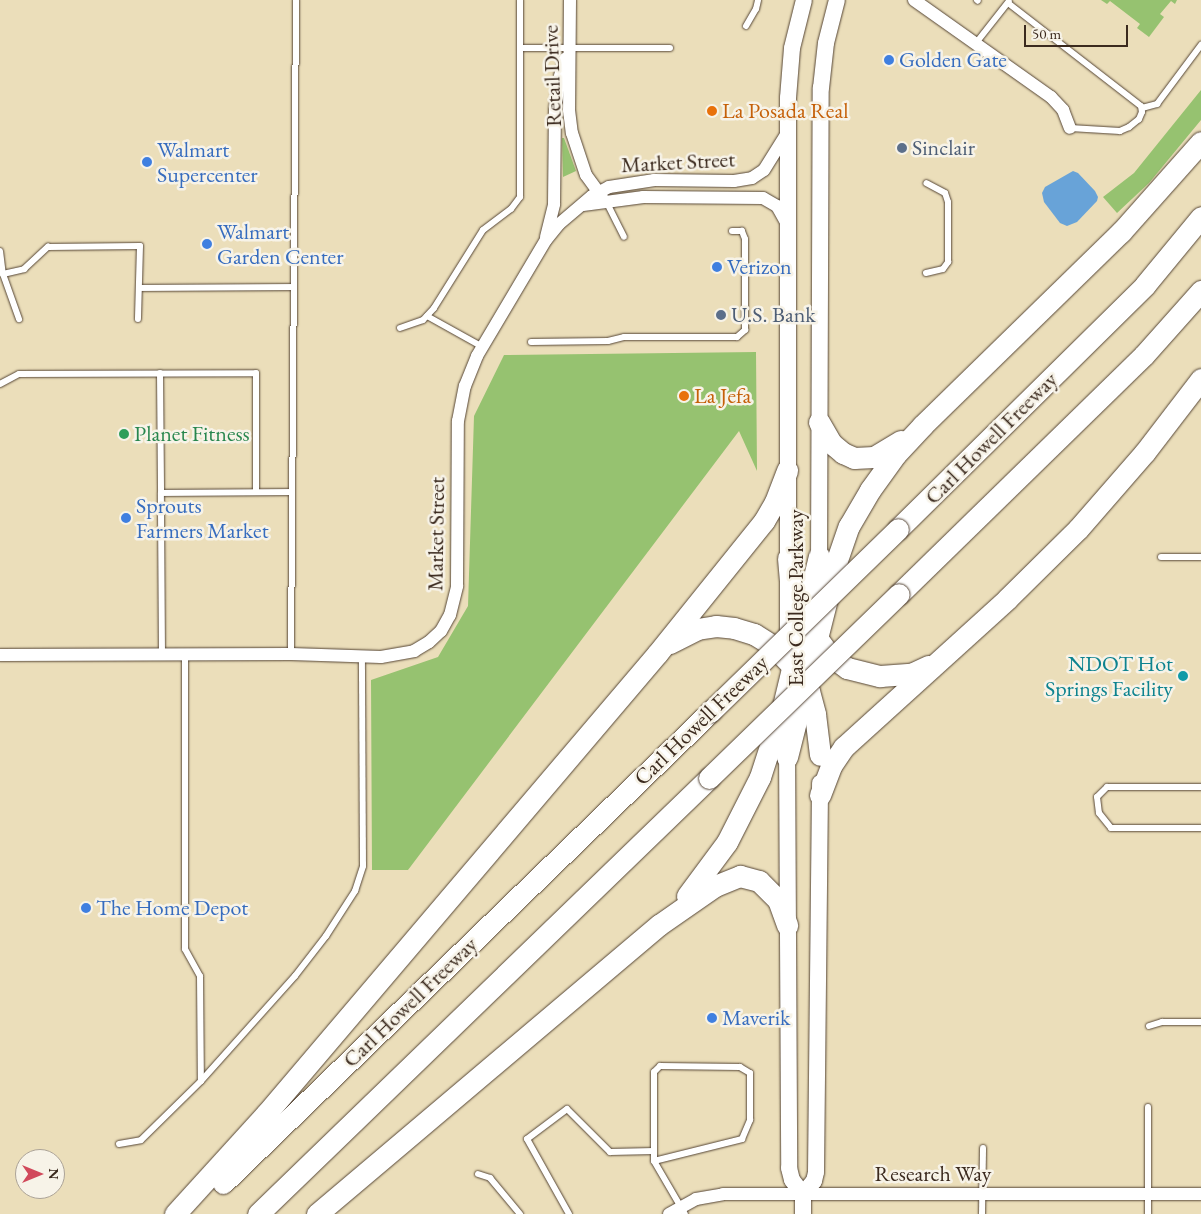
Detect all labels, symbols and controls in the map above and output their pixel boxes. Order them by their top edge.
scale bar [1026,15,1130,47]
text: 50 m [1032,24,1061,43]
street label: Retail Drive [537,25,567,127]
place label: Golden Gate [899,47,1007,73]
marker: Golden Gate [883,54,895,66]
place label: La Posada Real [722,98,848,124]
marker: La Posada Real [706,105,718,117]
place label: Sinclair [912,135,975,161]
place label: Walmart Supercenter [157,136,258,188]
marker: Sinclair [896,142,908,154]
street label: Market Street [620,146,736,178]
marker: Walmart Supercenter [141,156,153,168]
place label: Walmart Garden Center [217,218,344,270]
marker: Walmart Garden Center [201,238,213,250]
place label: Verizon [727,254,792,280]
marker: Verizon [711,261,723,273]
place label: U.S. Bank [731,302,816,328]
marker: U.S. Bank [715,309,727,321]
street label: Carl Howell Freeway [919,366,1063,510]
place label: La Jefa [694,383,751,409]
marker: La Jefa [678,390,690,402]
place label: Planet Fitness [134,421,250,447]
marker: Planet Fitness [118,428,130,440]
street label: Market Street [422,477,450,591]
place label: Sprouts Farmers Market [136,492,269,544]
street label: East College Parkway [783,509,809,687]
marker: Sprouts Farmers Market [120,512,132,524]
street label: Carl Howell Freeway [628,649,774,791]
place label: NDOT Hot Springs Facility [1045,650,1173,701]
marker: NDOT Hot Springs Facility [1177,670,1189,682]
place label: The Home Depot [96,895,248,921]
marker: The Home Depot [80,902,92,914]
street label: Carl Howell Freeway [337,931,483,1073]
place label: Maverik [722,1005,790,1031]
marker: Maverik [706,1012,718,1024]
north arrow [15,1149,65,1199]
street label: Research Way [875,1161,991,1187]
text: N [45,1168,63,1180]

